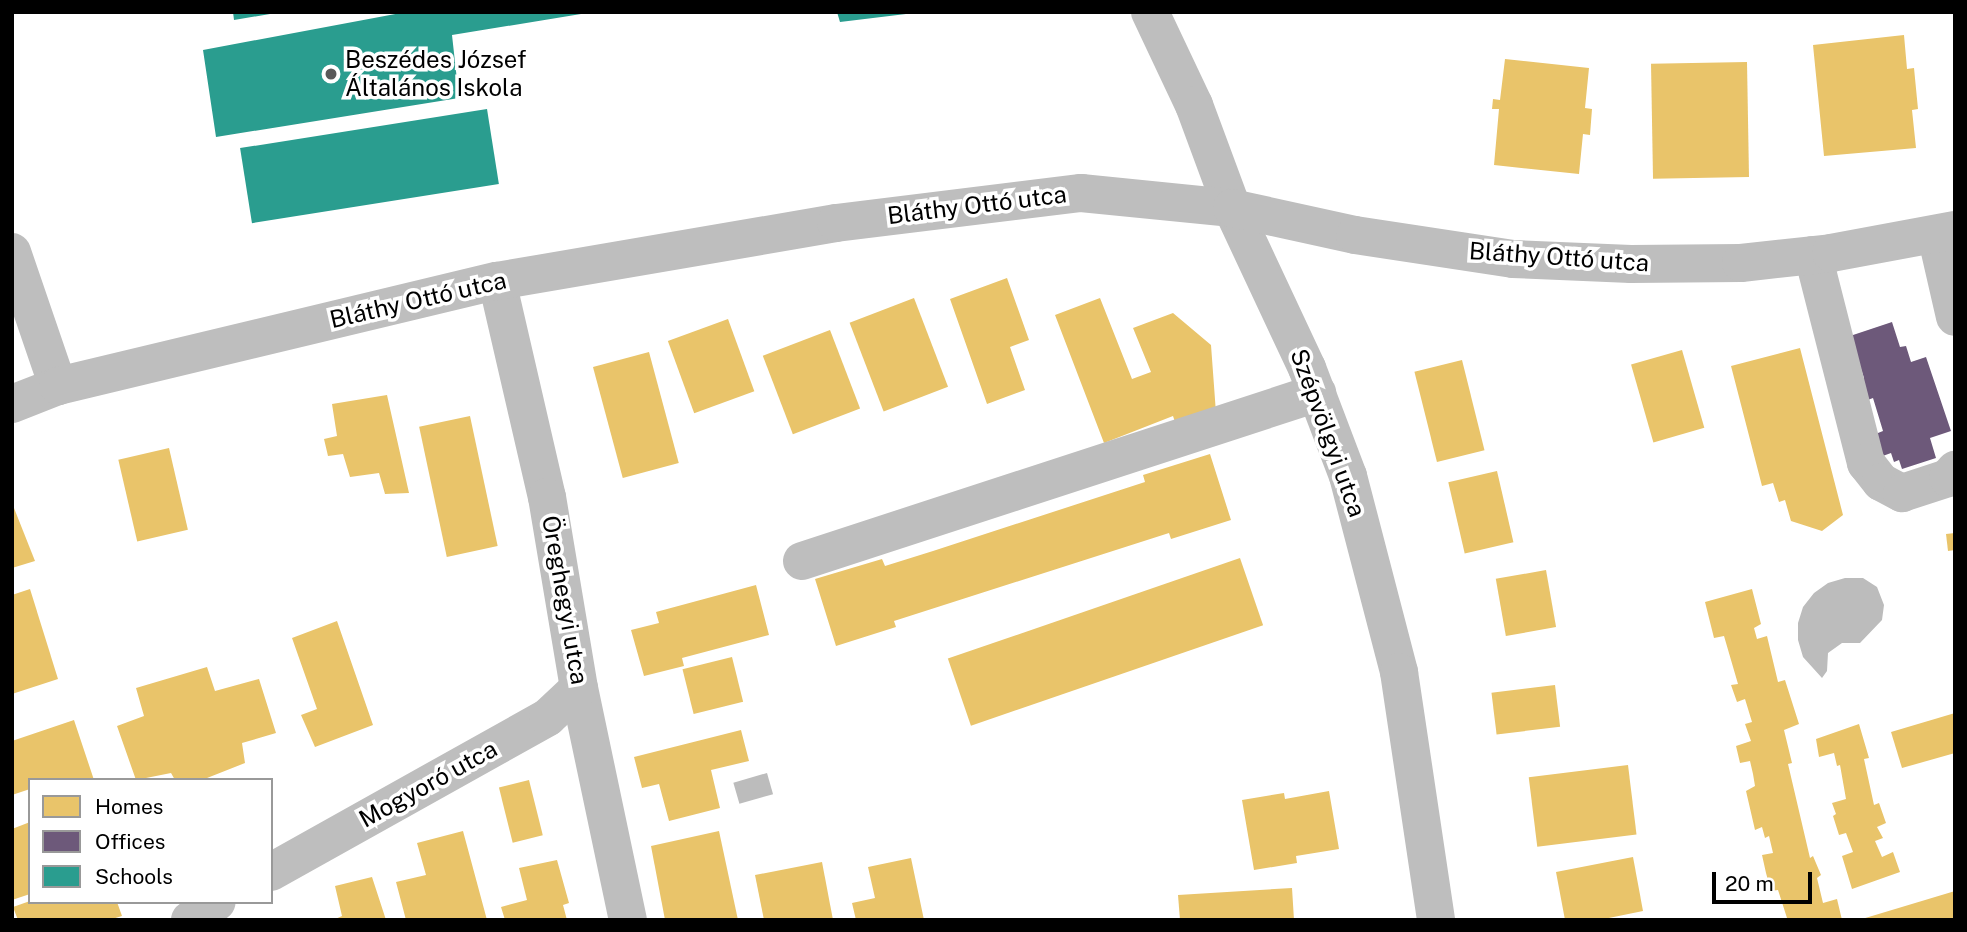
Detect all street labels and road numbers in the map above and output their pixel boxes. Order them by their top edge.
street label: Bláthy Ottó utca [886,180,1068,230]
street label: Bláthy Ottó utca [1468,236,1650,278]
street label: Bláthy Ottó utca [327,266,509,334]
street label: Szépvölgyi utca [1284,345,1372,521]
street label: Öreghegyi utca [536,513,594,687]
street label: Mogyoró utca [354,734,502,834]

